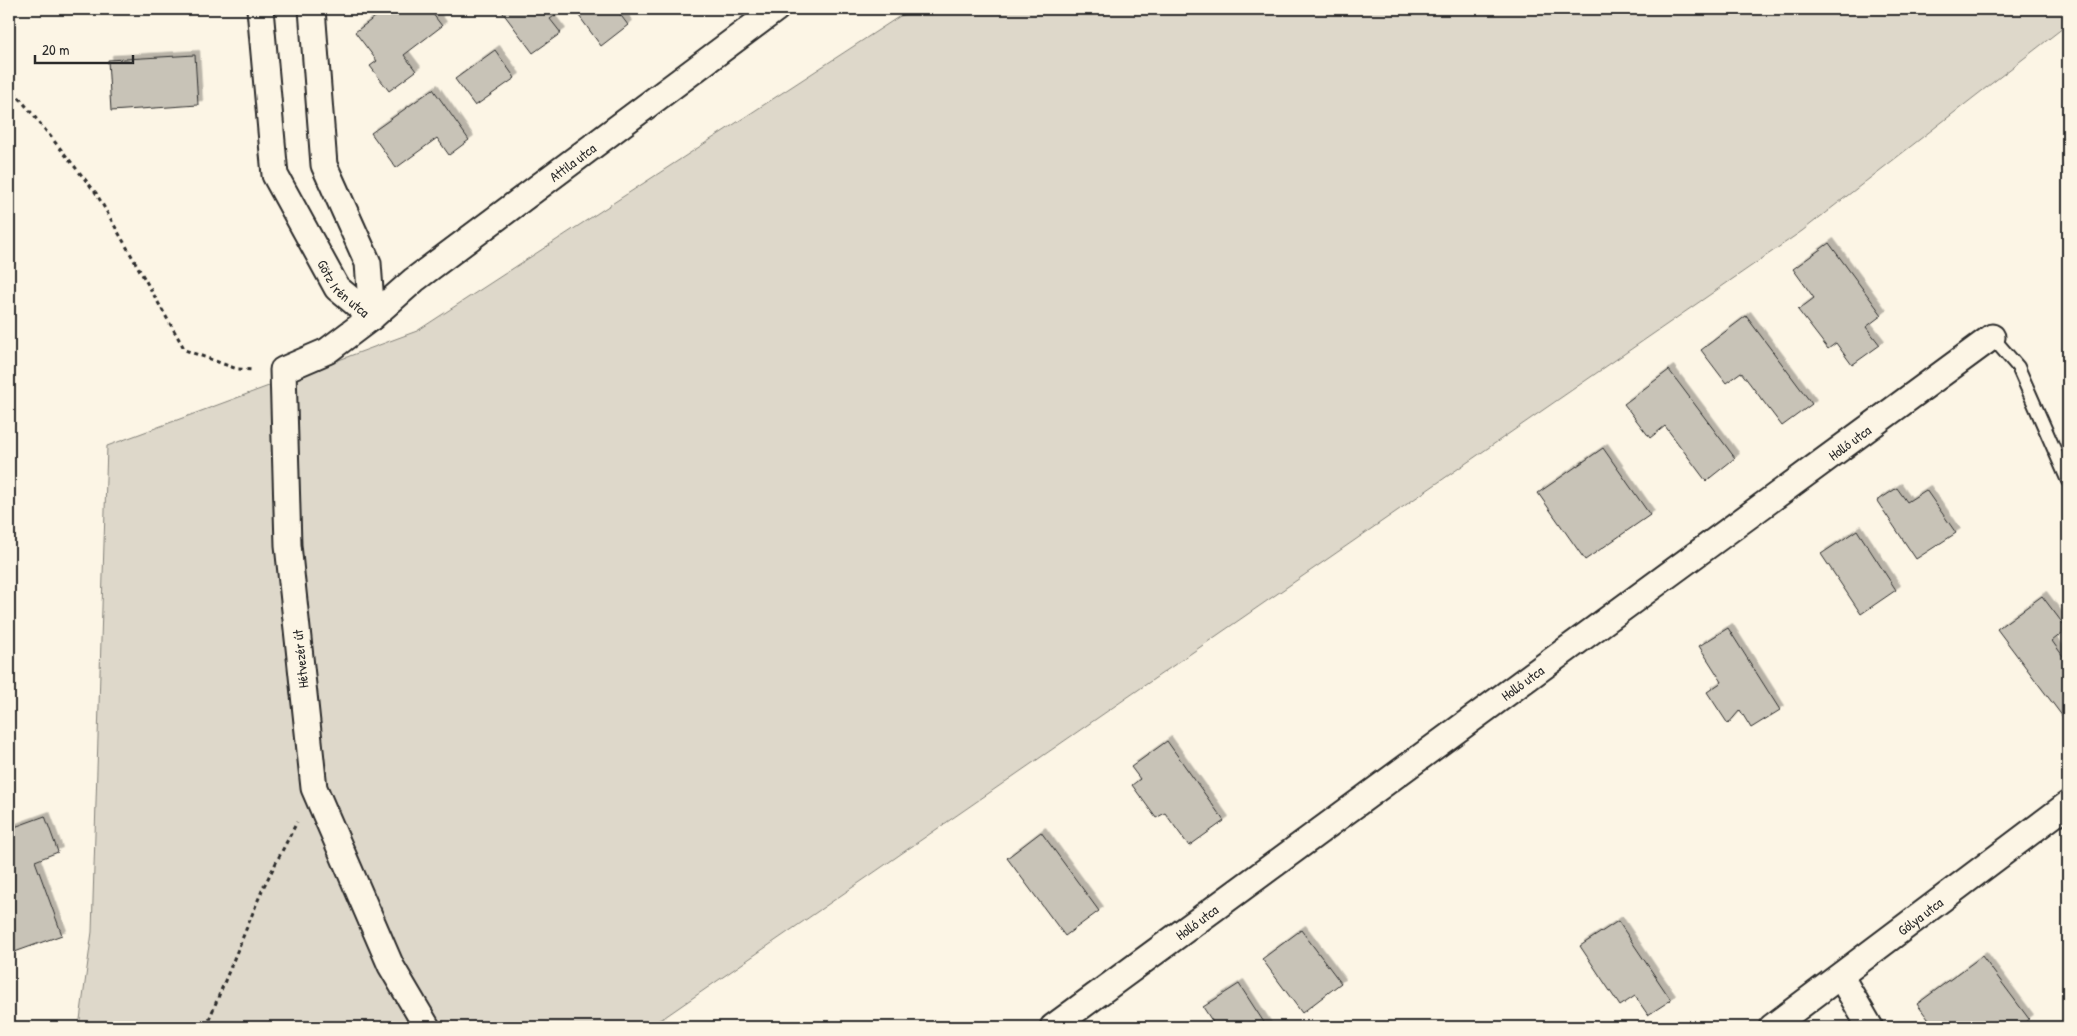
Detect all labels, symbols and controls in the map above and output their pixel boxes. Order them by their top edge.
scale bar [35,32,132,64]
text: 20 m [42,39,69,60]
street label: Attila utca [545,138,600,185]
street label: Götz Irén utca [314,256,374,321]
street label: Holló utca [1824,420,1875,464]
street label: Hétvezér út [287,629,313,689]
street label: Holló utca [1497,660,1548,704]
street label: Gólya utca [1893,892,1947,939]
street label: Holló utca [1171,899,1222,944]

